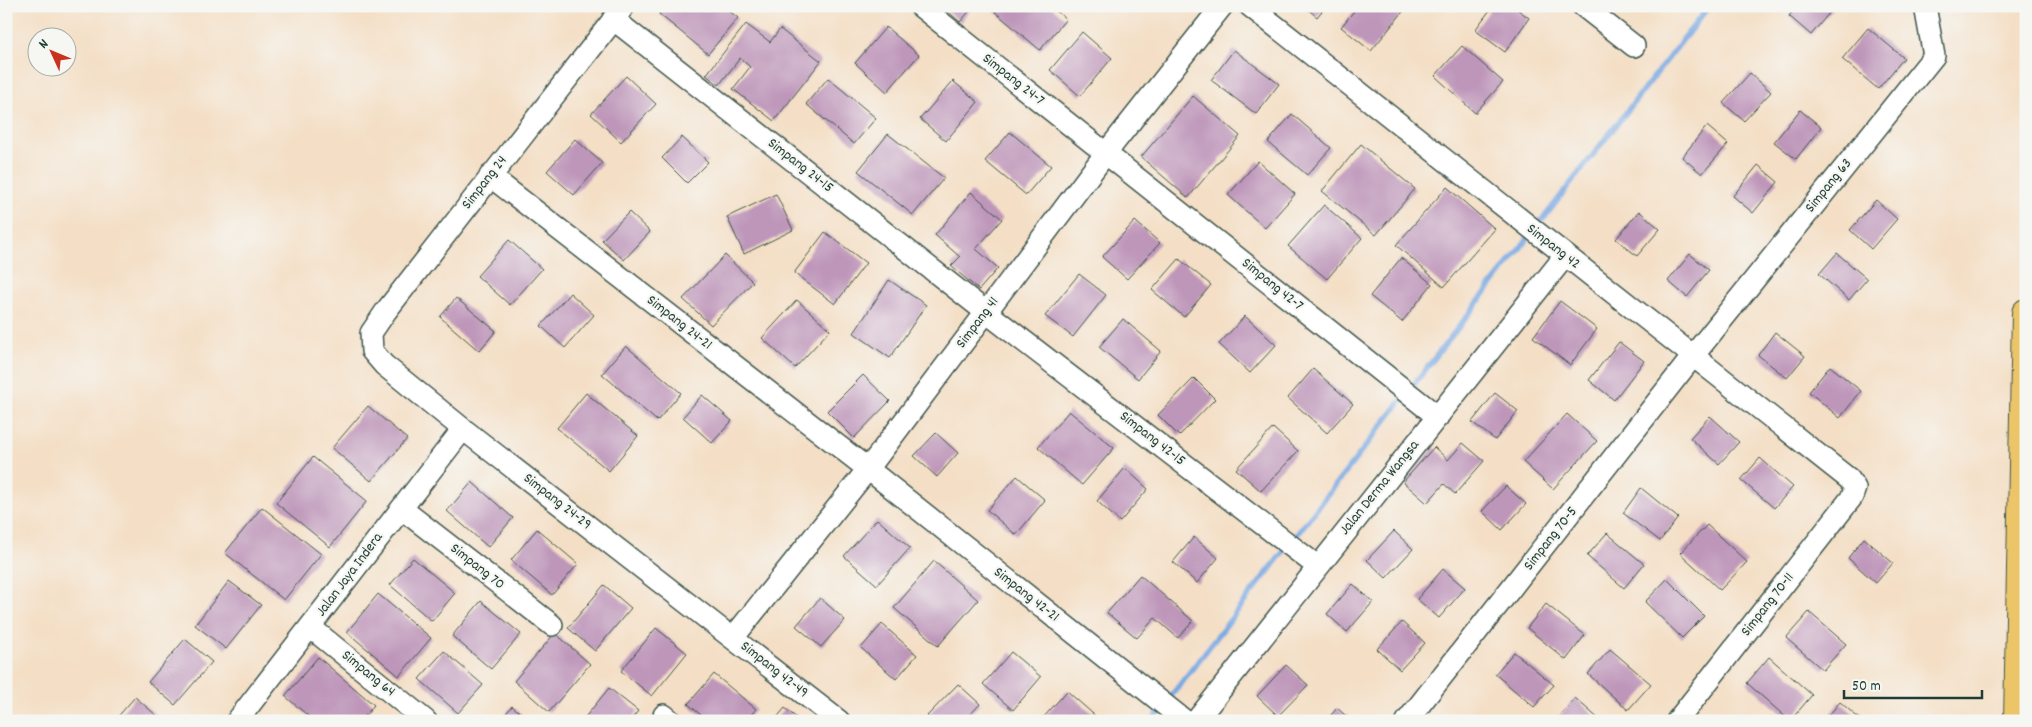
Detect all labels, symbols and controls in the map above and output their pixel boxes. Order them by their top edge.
north arrow [28,28,78,78]
text: N [34,35,54,54]
street label: Simpang 24-7 [977,48,1049,112]
street label: Simpang 24-15 [762,133,838,199]
street label: Simpang 24 [457,151,513,215]
street label: Simpang 63 [1800,154,1858,218]
street label: Simpang 42 [1521,219,1585,275]
street label: Simpang 42-7 [1236,253,1308,317]
street label: Simpang 24-21 [641,290,717,356]
street label: Simpang 41 [951,292,1005,354]
street label: Simpang 42-15 [1114,406,1190,472]
street label: Jalan Derma Wangsa [1335,435,1426,540]
street label: Simpang 24-29 [518,468,596,536]
street label: Simpang 70-5 [1519,502,1583,576]
street label: Jalan Jaya Indera [311,528,390,622]
street label: Simpang 70 [445,538,509,596]
street label: Simpang 42-21 [988,562,1064,628]
street label: Simpang 70-11 [1736,568,1800,642]
street label: Simpang 42-49 [735,636,813,704]
street label: Simpang 64 [336,645,400,703]
scale bar [1844,667,1982,699]
text: 50 m [1852,676,1881,698]

